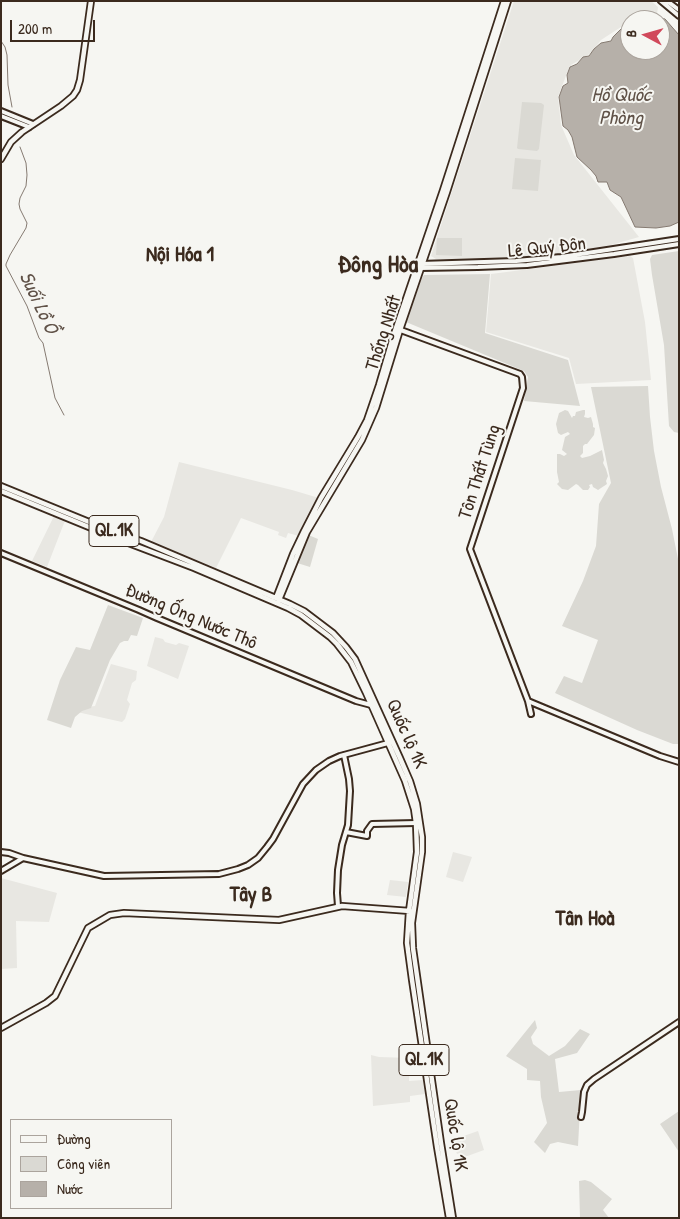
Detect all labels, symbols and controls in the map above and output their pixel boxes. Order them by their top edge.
scale bar [12,10,98,42]
north arrow [620,10,670,60]
text: 200 m [18,18,52,39]
text: B [621,29,640,38]
water label: Hồ Quốc Phòng [592,84,650,131]
street label: Lê Quý Đôn [507,233,587,263]
district label: Nội Hóa 1 [146,242,214,268]
district label: Đông Hòa [338,252,418,280]
water label: Suối Lồ Ồ [13,268,63,338]
street label: Thống Nhất [361,292,407,374]
street label: Tôn Thất Tùng [454,422,506,522]
road number: QL.1K [89,516,139,546]
street label: Đường Ống Nước Thô [122,579,260,655]
street label: Quốc lộ 1K [381,696,431,772]
district label: Tây B [230,882,272,908]
district label: Tân Hoà [556,906,614,932]
road number: QL.1K [399,1044,449,1076]
street label: Quốc lộ 1K [438,1097,472,1173]
legend [10,1119,172,1209]
text: Đường [57,1128,91,1149]
text: Công viên [57,1153,110,1174]
text: Nước [57,1178,83,1199]

